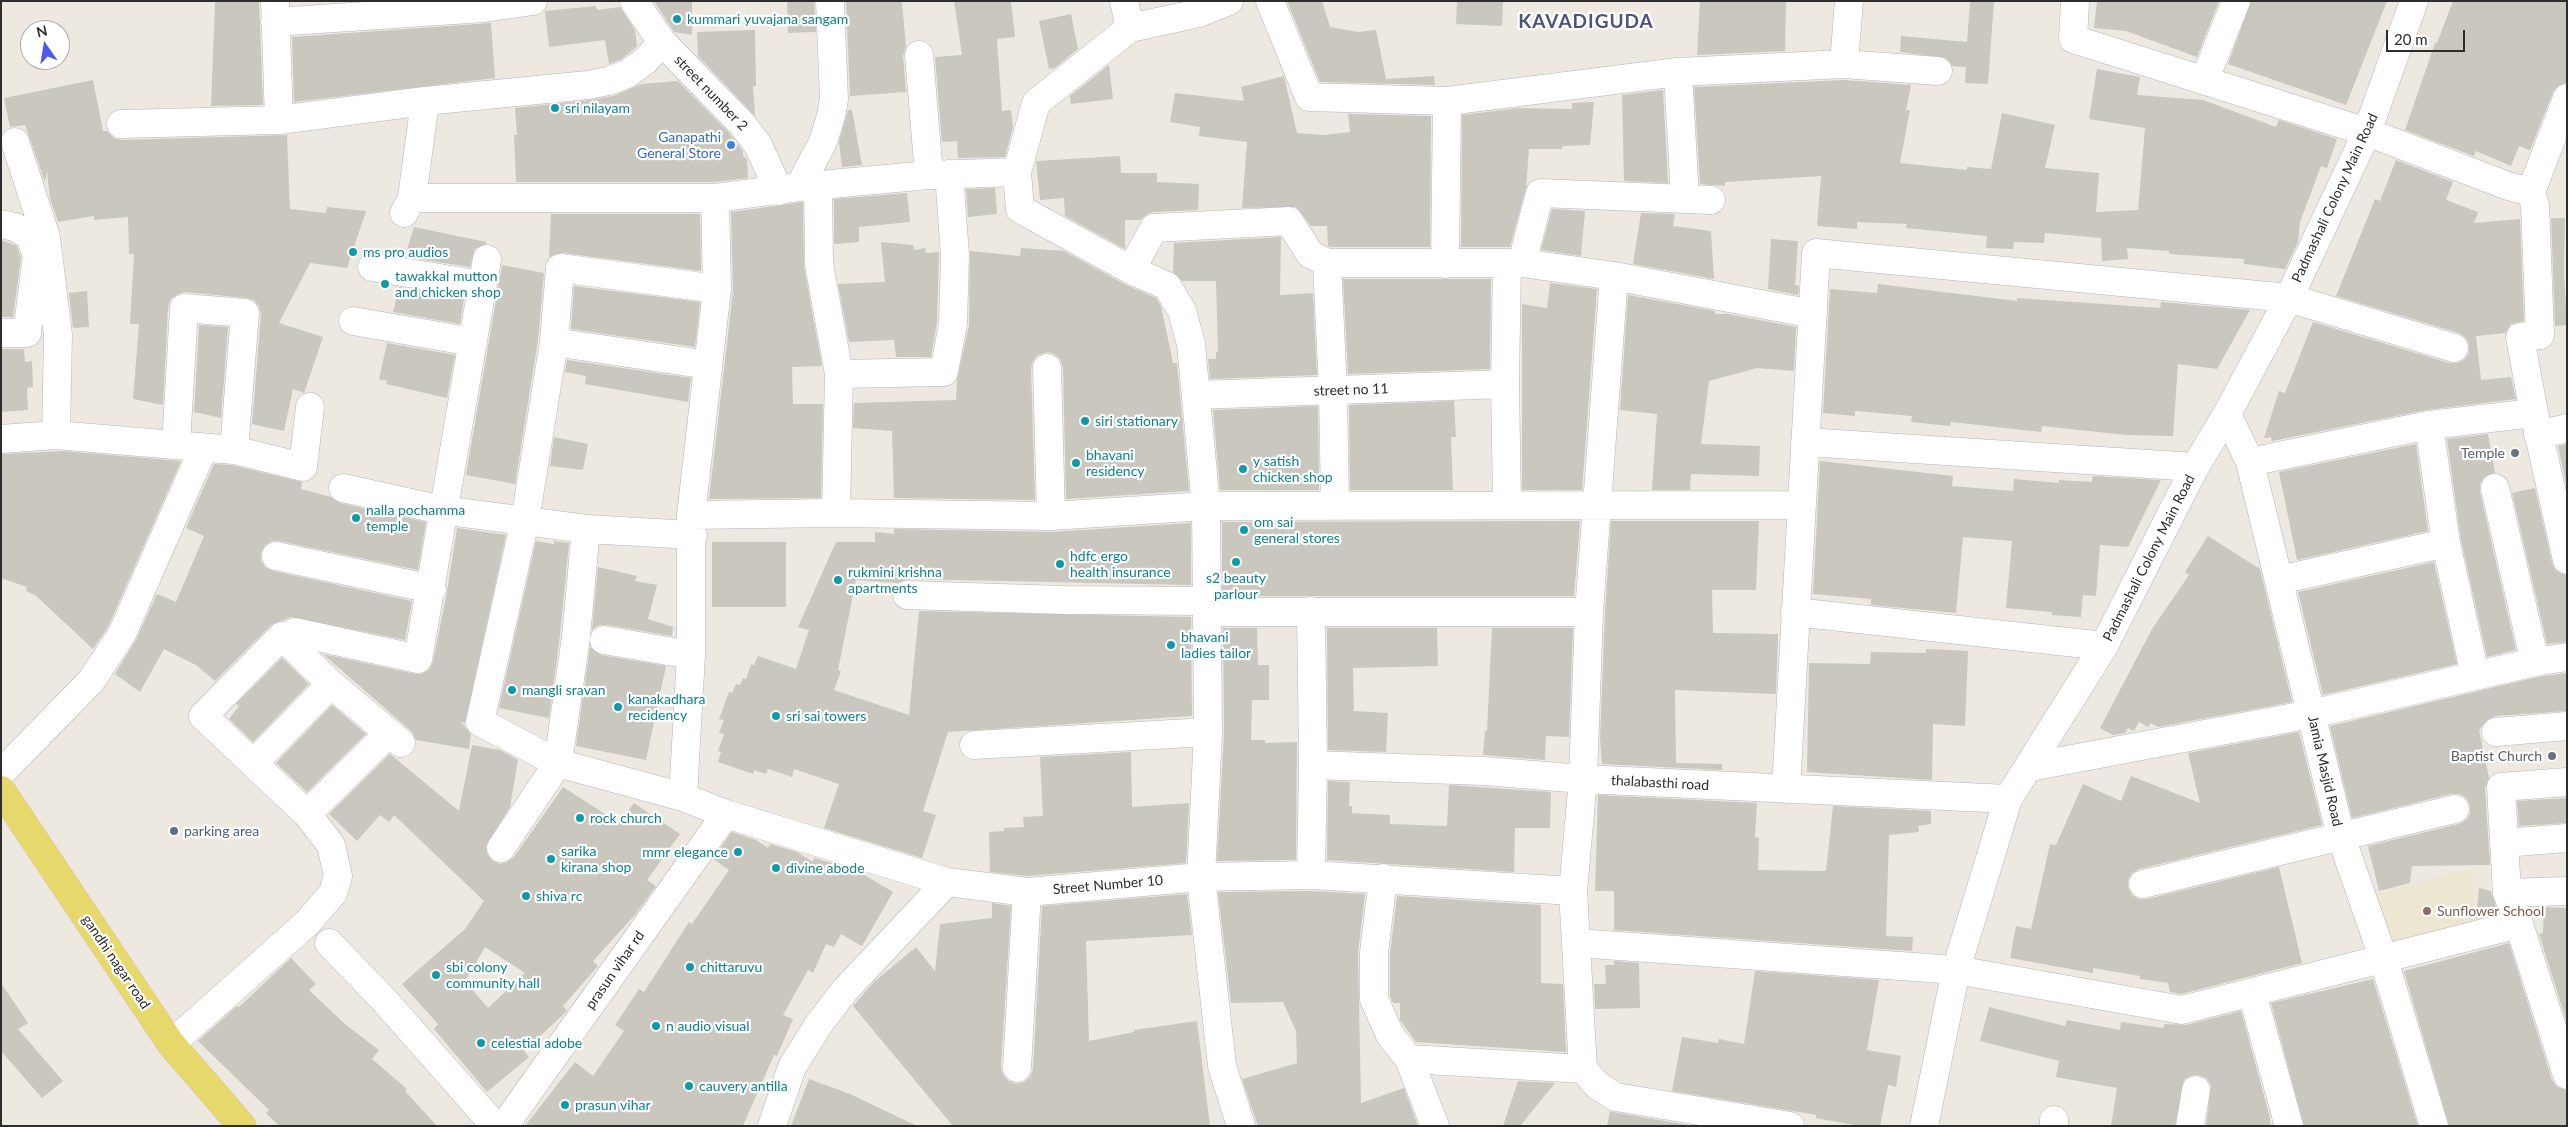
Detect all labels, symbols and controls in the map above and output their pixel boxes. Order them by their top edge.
place label: kummari yuvajana sangam [687,11,848,27]
district label: KAVADIGUDA [1517,11,1655,33]
marker: kummari yuvajana sangam [671,13,683,25]
north arrow [20,20,70,70]
scale bar [2388,20,2467,52]
text: N [35,21,49,40]
text: 20 m [2394,30,2428,48]
street label: street number 2 [671,52,751,134]
place label: sri nilayam [565,100,630,116]
marker: sri nilayam [549,102,561,114]
street label: Padmashali Colony Main Road [2288,111,2382,285]
place label: Ganapathi General Store [637,129,721,162]
marker: Ganapathi General Store [725,139,737,151]
place label: ms pro audios [363,244,448,260]
marker: ms pro audios [347,246,359,258]
place label: tawakkal mutton and chicken shop [395,268,501,300]
marker: tawakkal mutton and chicken shop [379,278,391,290]
street label: street no 11 [1313,380,1389,400]
place label: siri stationary [1095,413,1178,429]
marker: siri stationary [1079,415,1091,427]
place label: Temple [2461,445,2505,461]
place label: bhavani residency [1086,447,1145,480]
marker: Temple [2509,447,2521,459]
place label: y satish chicken shop [1253,453,1333,486]
marker: bhavani residency [1070,457,1082,469]
marker: y satish chicken shop [1237,463,1249,475]
street label: Padmashali Colony Main Road [2100,472,2198,644]
place label: nalla pochamma temple [366,502,465,534]
marker: nalla pochamma temple [350,512,362,524]
place label: om sai general stores [1254,514,1340,546]
marker: om sai general stores [1238,524,1250,536]
place label: hdfc ergo health insurance [1070,548,1171,580]
marker: s2 beauty parlour [1230,556,1242,568]
marker: hdfc ergo health insurance [1054,558,1066,570]
place label: rukmini krishna apartments [848,564,942,596]
place label: s2 beauty parlour [1206,570,1266,602]
marker: rukmini krishna apartments [832,574,844,586]
place label: bhavani ladies tailor [1181,629,1251,662]
marker: bhavani ladies tailor [1165,639,1177,651]
place label: mangli sravan [522,682,606,698]
marker: mangli sravan [506,684,518,696]
place label: kanakadhara recidency [628,691,705,724]
marker: kanakadhara recidency [612,701,624,713]
place label: sri sai towers [786,708,866,724]
marker: sri sai towers [770,710,782,722]
street label: Jamia Masjid Road [2304,714,2346,828]
place label: Baptist Church [2451,748,2542,764]
marker: Baptist Church [2546,750,2558,762]
street label: thalabasthi road [1611,772,1709,794]
place label: rock church [590,810,662,826]
marker: rock church [574,812,586,824]
place label: parking area [184,823,259,839]
marker: parking area [168,825,180,837]
place label: sarika kirana shop [561,843,631,876]
place label: mmr elegance [642,844,728,860]
marker: mmr elegance [732,846,744,858]
marker: sarika kirana shop [545,853,557,865]
place label: divine abode [786,860,865,876]
marker: divine abode [770,862,782,874]
street label: Street Number 10 [1052,872,1164,898]
place label: shiva rc [536,888,582,904]
marker: shiva rc [520,890,532,902]
place label: Sunflower School [2437,903,2544,919]
marker: Sunflower School [2421,905,2433,917]
street label: gandhi nagar road [78,912,154,1012]
street label: prasun vihar rd [582,928,648,1012]
place label: sbi colony community hall [446,959,540,992]
place label: chittaruvu [700,959,762,975]
marker: chittaruvu [684,961,696,973]
marker: sbi colony community hall [430,969,442,981]
place label: n audio visual [666,1018,750,1034]
marker: n audio visual [650,1020,662,1032]
place label: celestial adobe [491,1035,582,1051]
marker: celestial adobe [475,1037,487,1049]
place label: cauvery antilla [699,1078,788,1094]
marker: cauvery antilla [683,1080,695,1092]
place label: prasun vihar [575,1097,651,1113]
marker: prasun vihar [559,1099,571,1111]

